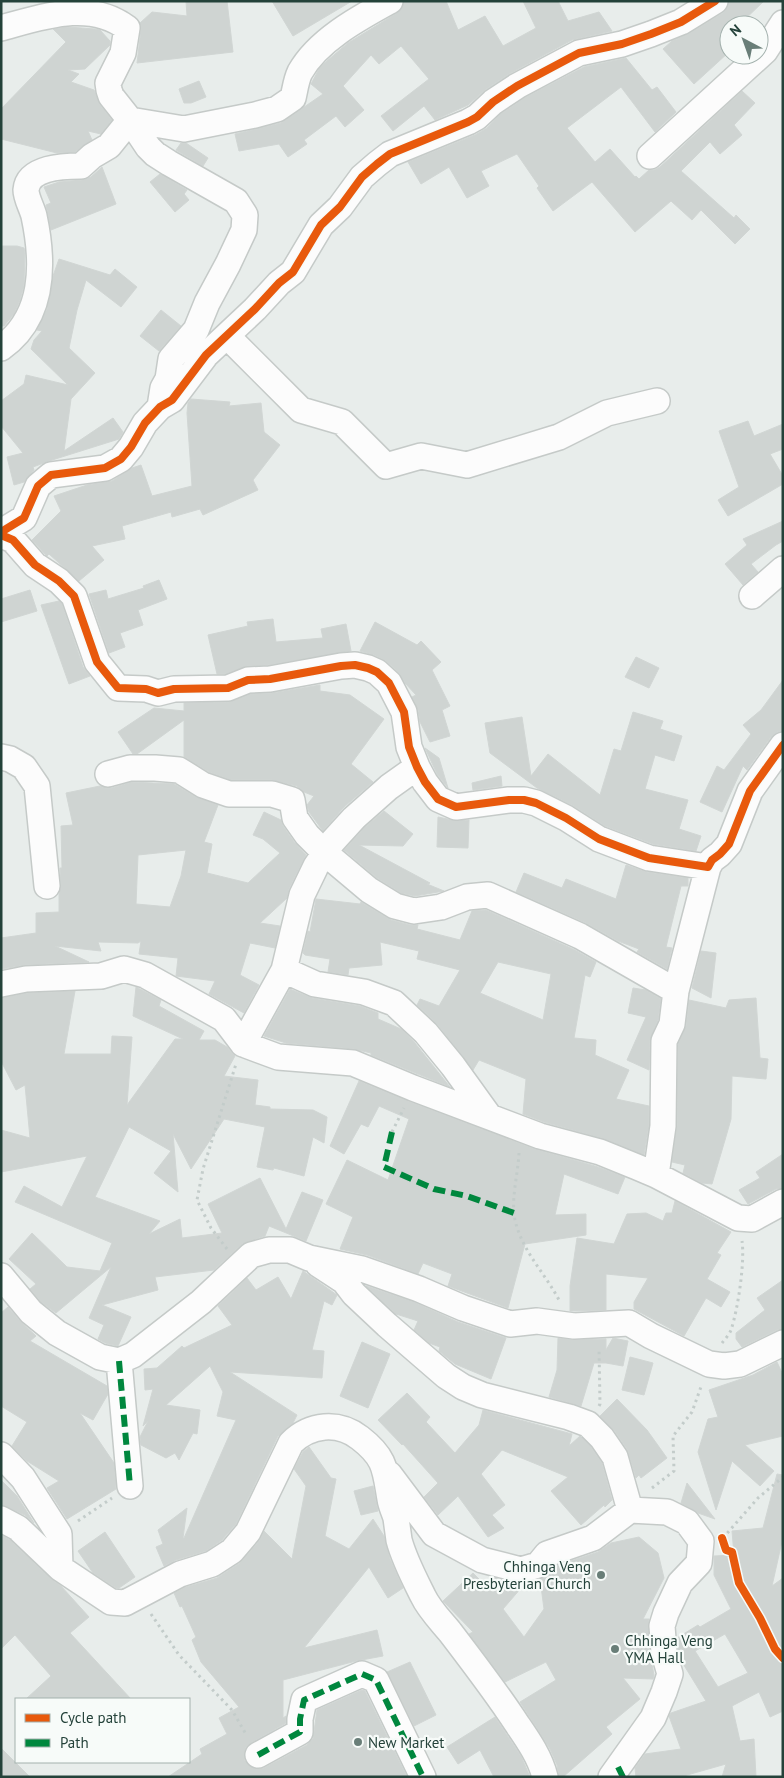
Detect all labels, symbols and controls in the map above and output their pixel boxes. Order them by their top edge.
north arrow [719,15,769,65]
text: N [726,20,745,40]
place label: Chhinga Veng Presbyterian Church [463,1557,591,1593]
marker: Chhinga Veng Presbyterian Church [595,1569,607,1581]
place label: Chhinga Veng YMA Hall [625,1631,713,1667]
marker: Chhinga Veng YMA Hall [609,1643,621,1655]
legend [15,1698,190,1763]
text: Cycle path [60,1708,126,1727]
text: Path [60,1733,89,1752]
place label: New Market [368,1733,444,1752]
marker: New Market [352,1736,364,1748]

